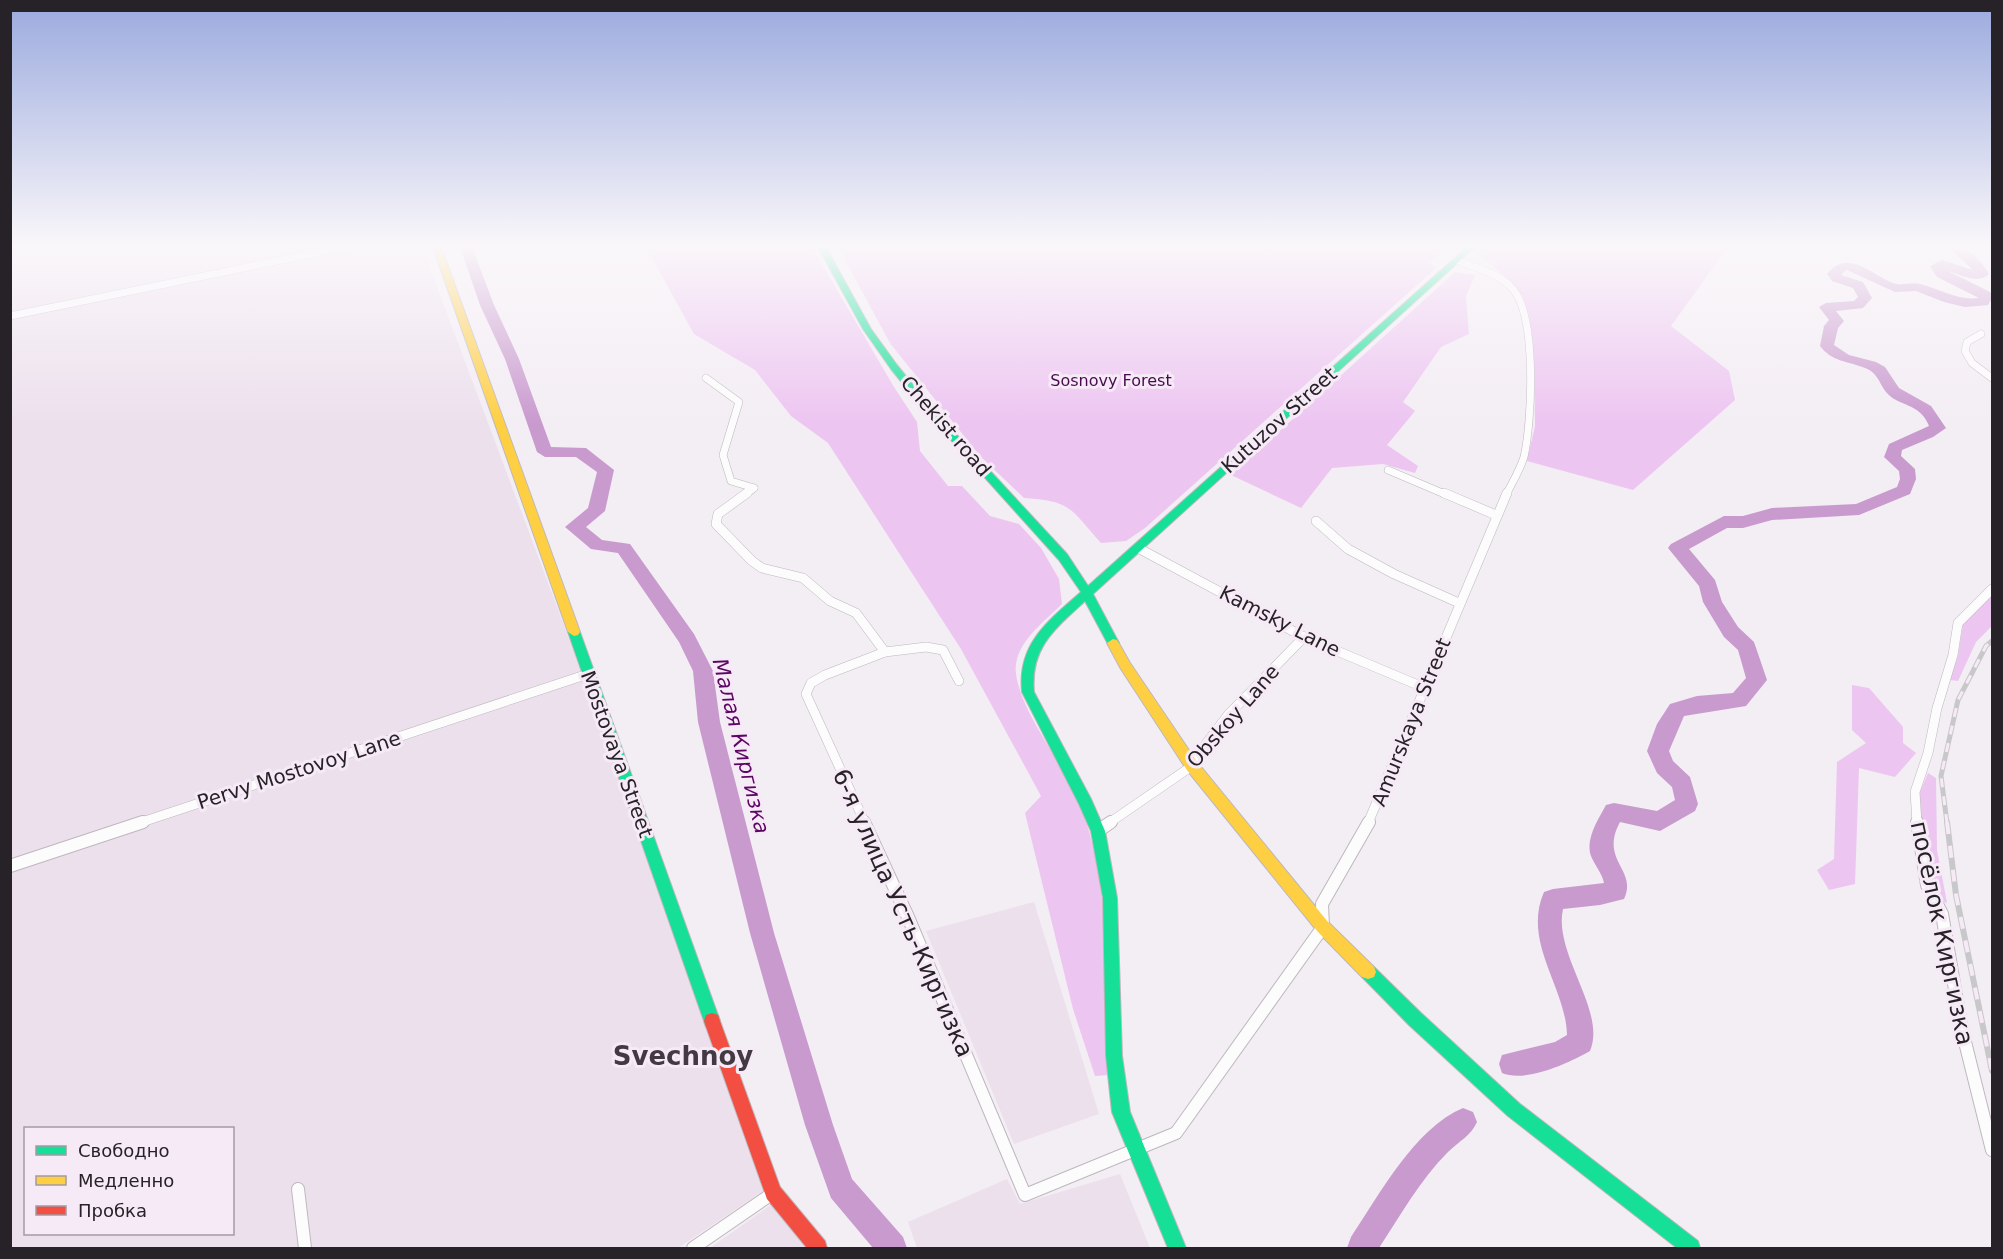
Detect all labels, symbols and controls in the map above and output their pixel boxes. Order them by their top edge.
street label: Kutuzov Street [1216,362,1342,478]
street label: Chekist road [896,371,996,481]
park label: Sosnovy Forest [1050,371,1172,390]
street label: Kamsky Lane [1216,580,1344,662]
street label: Amurskaya Street [1366,634,1456,810]
water label: Малая Киргизка [708,656,774,836]
street label: Obskoy Lane [1182,660,1284,772]
street label: Mostovaya Street [576,668,658,841]
street label: Pervy Mostovoy Lane [194,726,404,814]
street label: 6-я улица Усть-Киргизка [827,765,979,1061]
street label: посёлок Киргизка [1905,818,1979,1048]
district label: Svechnoy [613,1041,753,1071]
legend [24,1127,234,1235]
text: Свободно [78,1140,170,1161]
text: Медленно [78,1170,174,1191]
text: Пробка [78,1200,147,1221]

